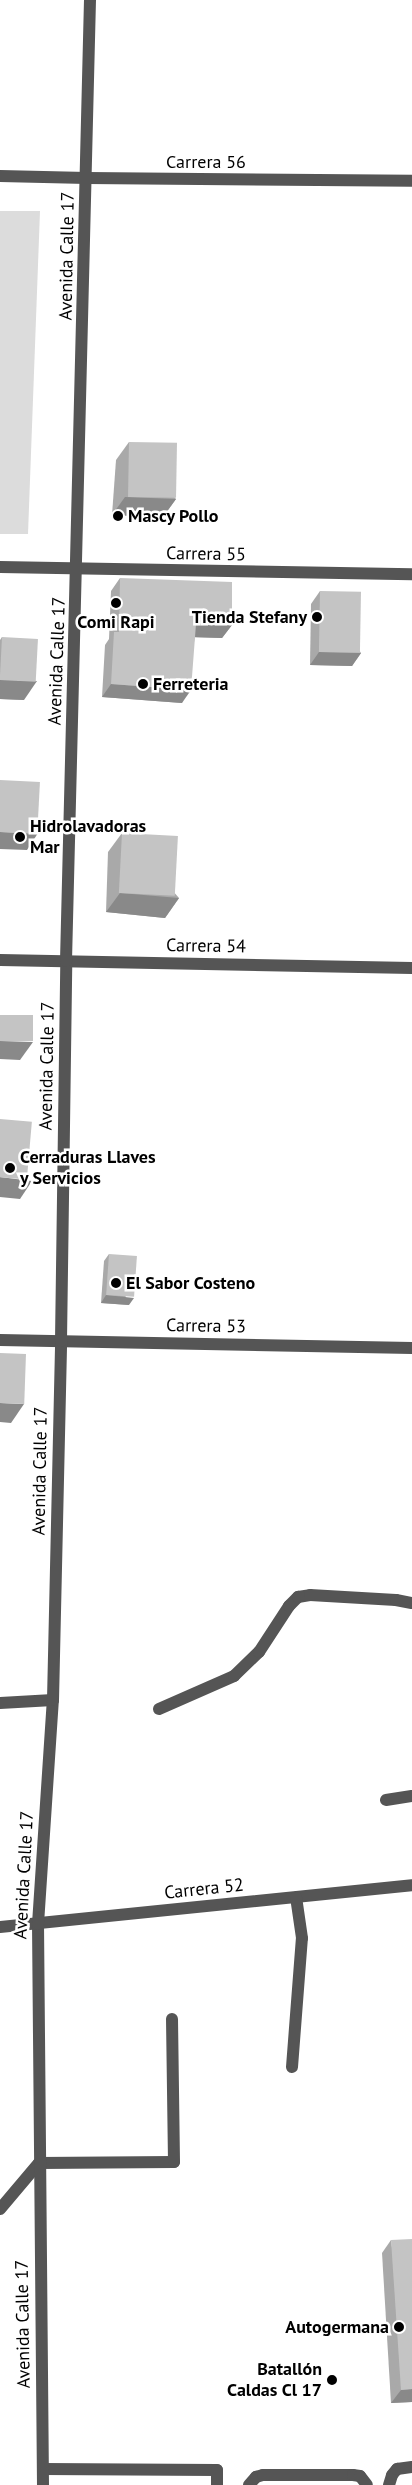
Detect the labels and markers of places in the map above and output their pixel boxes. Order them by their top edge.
place label: Mascy Pollo [128,505,219,527]
marker: Mascy Pollo [112,510,124,522]
marker: Comi Rapi [110,597,122,609]
place label: Tienda Stefany [192,606,307,628]
place label: Comi Rapi [77,611,155,633]
marker: Tienda Stefany [311,611,323,623]
place label: Ferreteria [153,673,228,695]
marker: Ferreteria [137,678,149,690]
place label: Hidrolavadoras Mar [30,816,146,859]
marker: Hidrolavadoras Mar [14,831,26,843]
place label: Cerraduras Llaves y Servicios [20,1147,156,1190]
marker: Cerraduras Llaves y Servicios [4,1162,16,1174]
place label: El Sabor Costeno [126,1272,255,1294]
marker: El Sabor Costeno [110,1277,122,1289]
place label: Autogermana [285,2316,389,2338]
marker: Autogermana [393,2321,405,2333]
place label: Batallón Caldas Cl 17 [227,2359,322,2402]
marker: Batallón Caldas Cl 17 [326,2374,338,2386]

